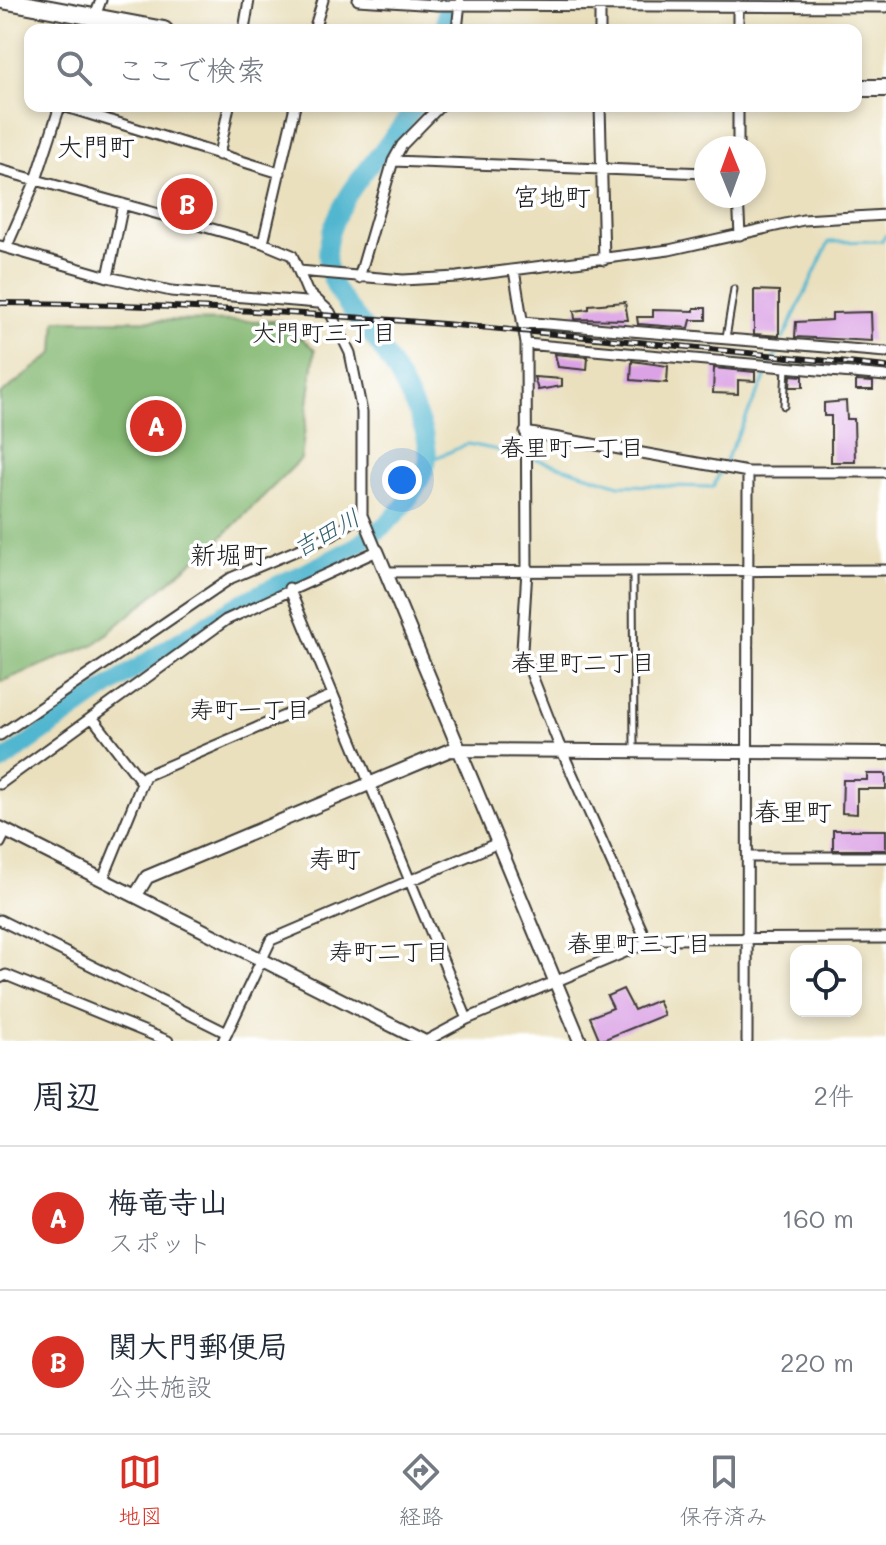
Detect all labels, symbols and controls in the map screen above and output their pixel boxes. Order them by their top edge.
search box [24,24,862,112]
icon: search [52,46,96,90]
text: ここで検索 [116,49,266,89]
district label: 大門町 [57,129,135,163]
north arrow [694,136,766,208]
pin: B [161,174,213,234]
district label: 宮地町 [513,179,591,213]
district label: 大門町三丁目 [252,316,396,347]
pin: A [130,396,182,456]
district label: 春里町一丁目 [500,431,644,462]
your location [382,460,422,500]
water label: 吉田川 [287,501,365,563]
district label: 新堀町 [190,537,268,571]
district label: 春里町二丁目 [511,646,655,677]
district label: 寿町一丁目 [190,693,310,724]
district label: 春里町 [754,794,832,828]
district label: 寿町 [309,841,361,875]
district label: 春里町三丁目 [567,927,711,958]
district label: 寿町二丁目 [329,935,449,966]
map controls [790,945,862,1017]
button: locate [790,945,862,1017]
text: 周辺 [32,1072,100,1117]
text: 2件 [814,1078,854,1112]
text: 梅竜寺山 [108,1181,228,1221]
text: A [49,1201,67,1235]
text: 160 m [782,1201,854,1235]
text: スポット [108,1225,212,1259]
text: 関大門郵便局 [108,1325,288,1365]
text: B [49,1345,67,1379]
text: 220 m [780,1345,854,1379]
text: 公共施設 [108,1369,212,1403]
tab: 地図 [118,1450,162,1530]
tab: 経路 [399,1450,443,1530]
tab: 保存済み [680,1450,768,1530]

